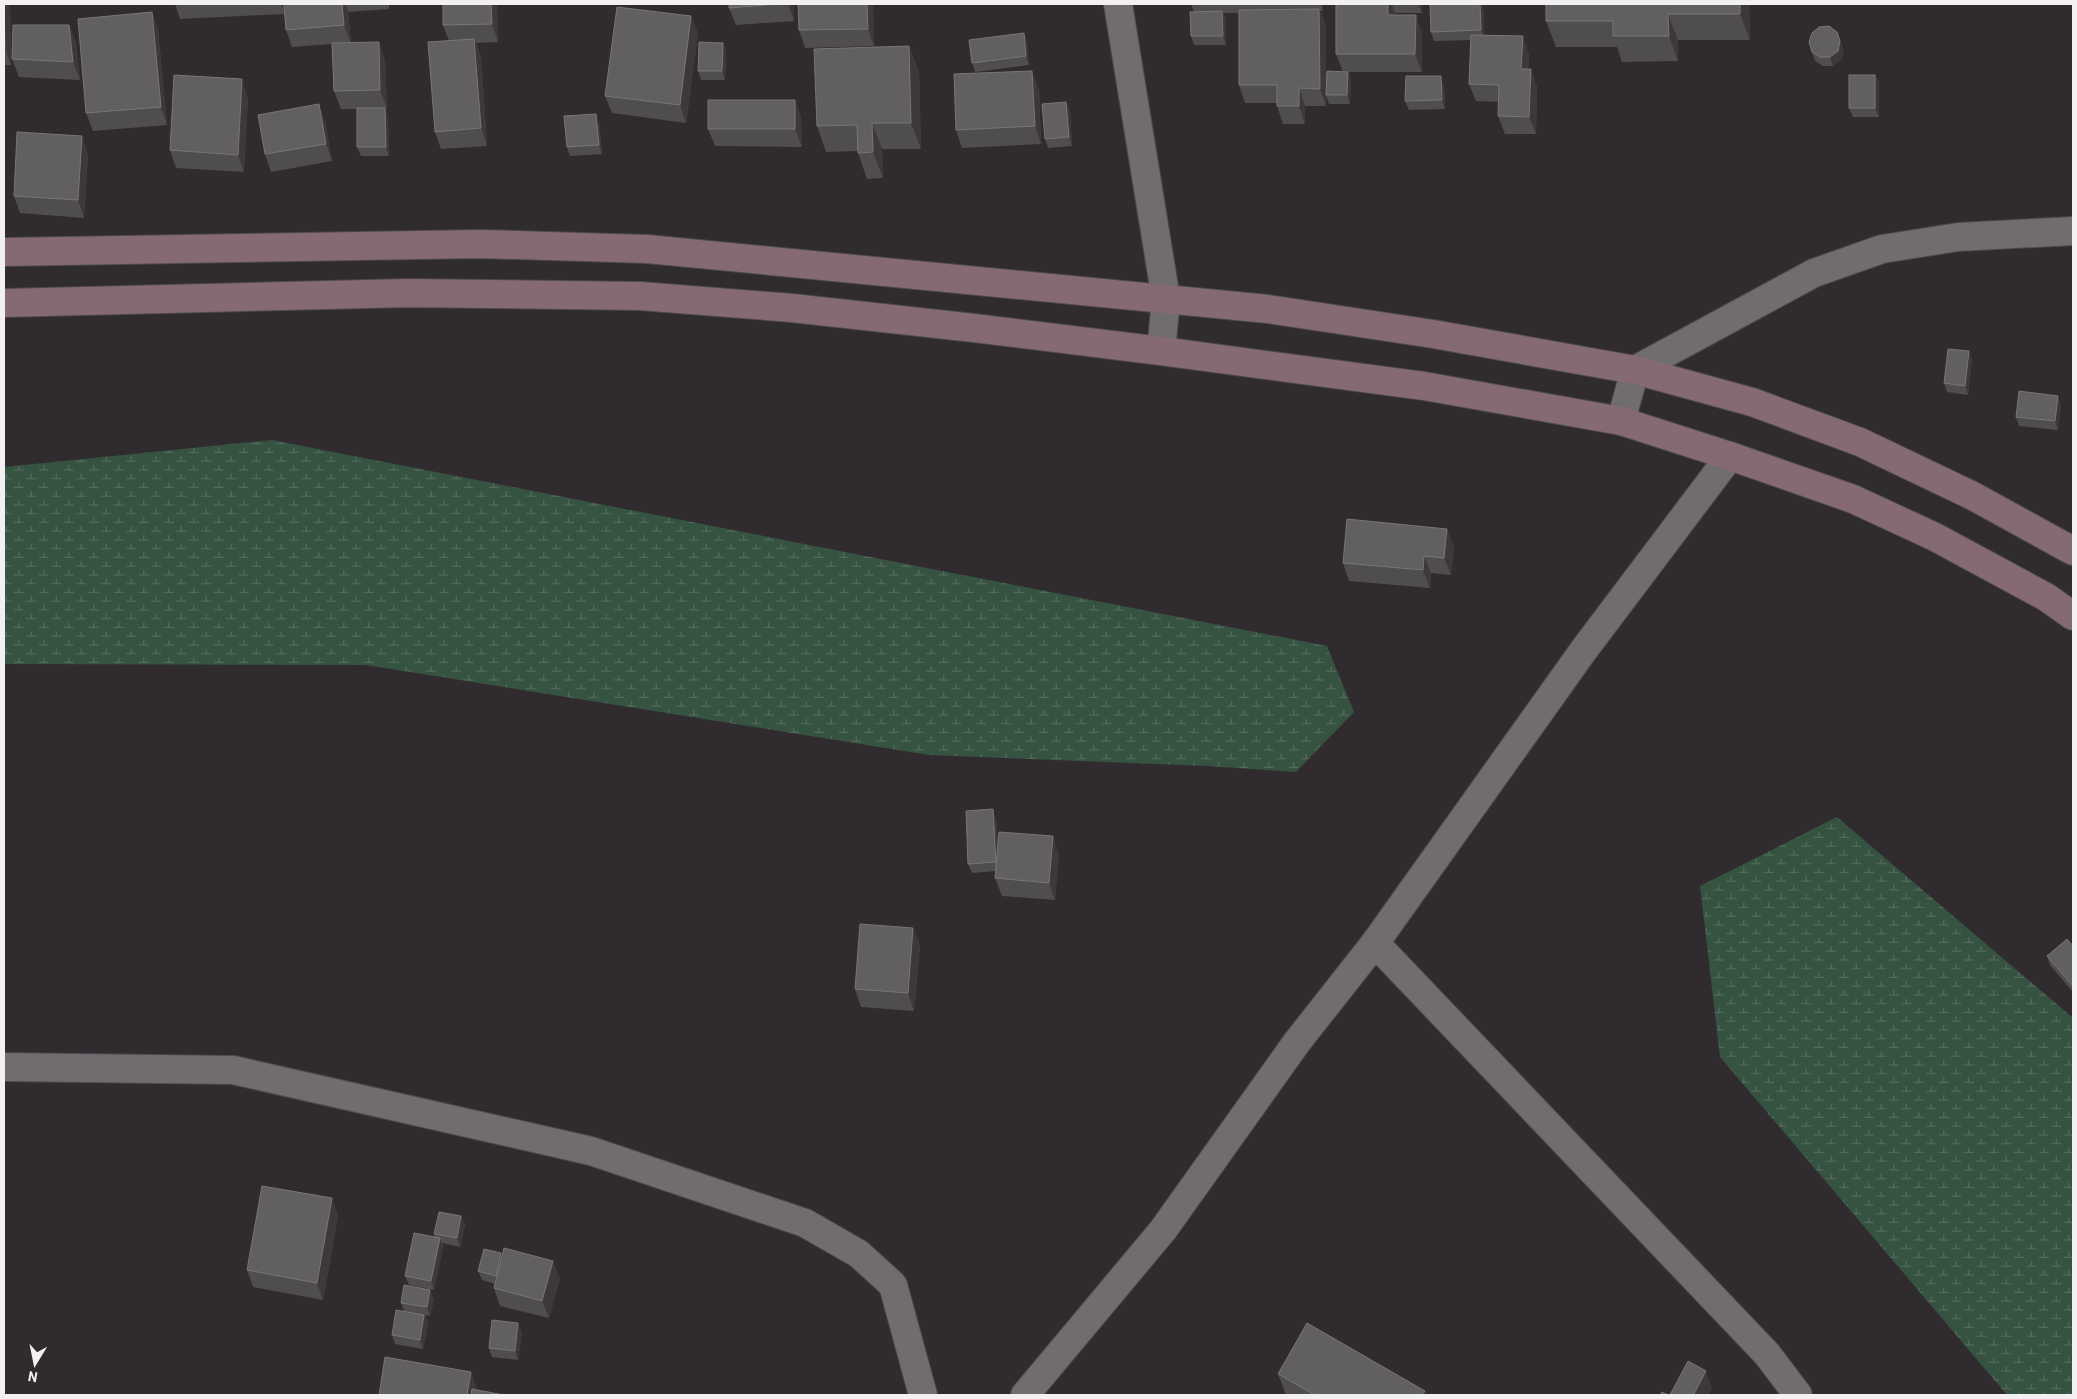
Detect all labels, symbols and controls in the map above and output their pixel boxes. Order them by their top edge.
north arrow [10,1339,60,1389]
text: N [27,1368,39,1386]

